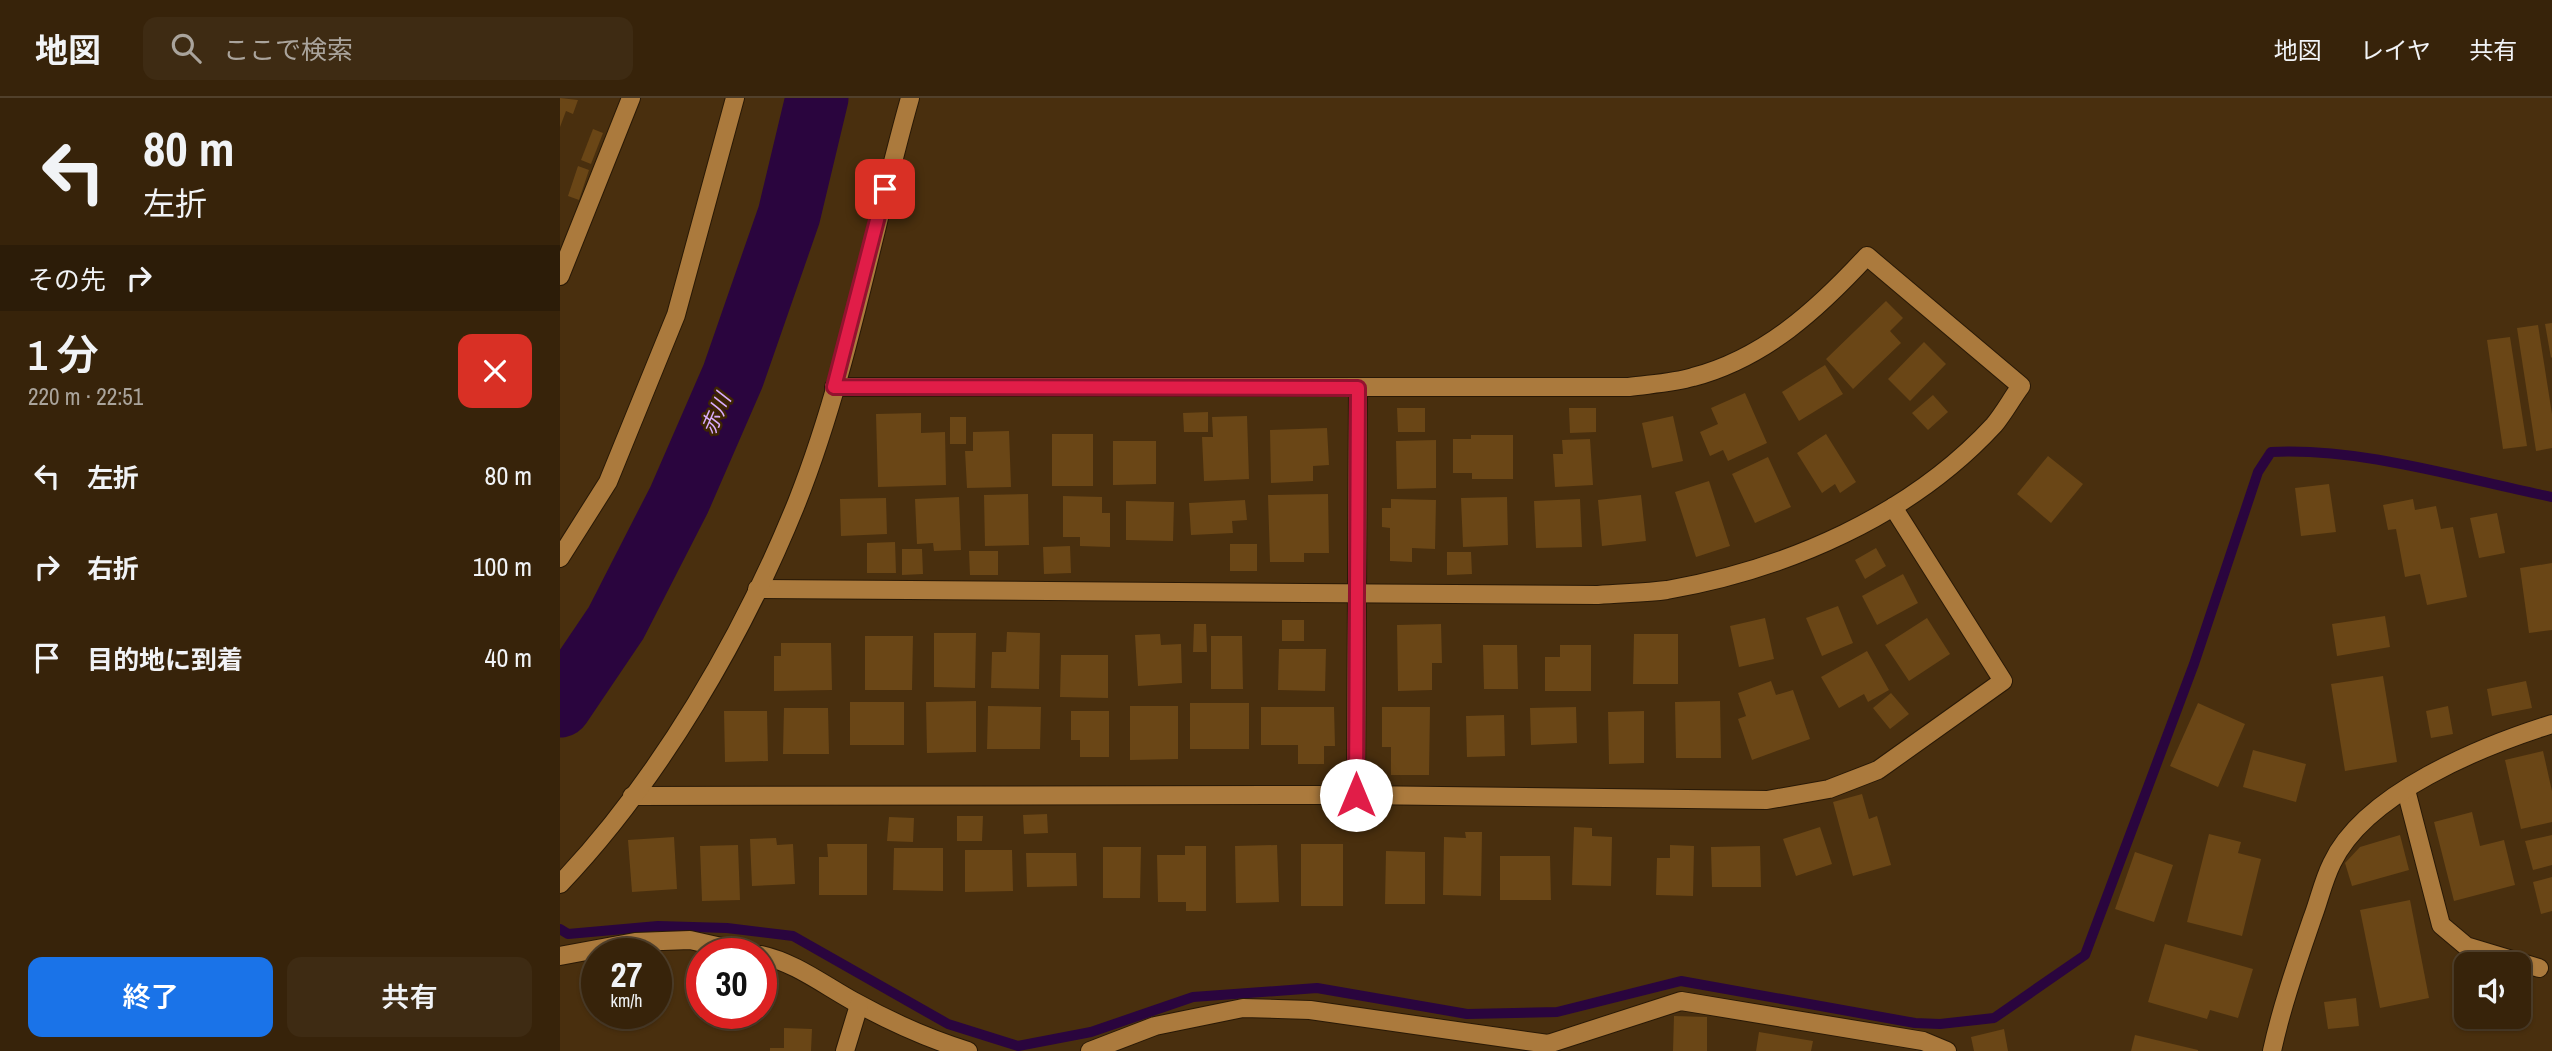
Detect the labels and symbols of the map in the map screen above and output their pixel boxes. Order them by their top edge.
pin [855,159,915,219]
water label: 赤川 [694,387,738,439]
position arrow [1319,758,1393,832]
speed limit sign: 30 [686,938,777,1029]

